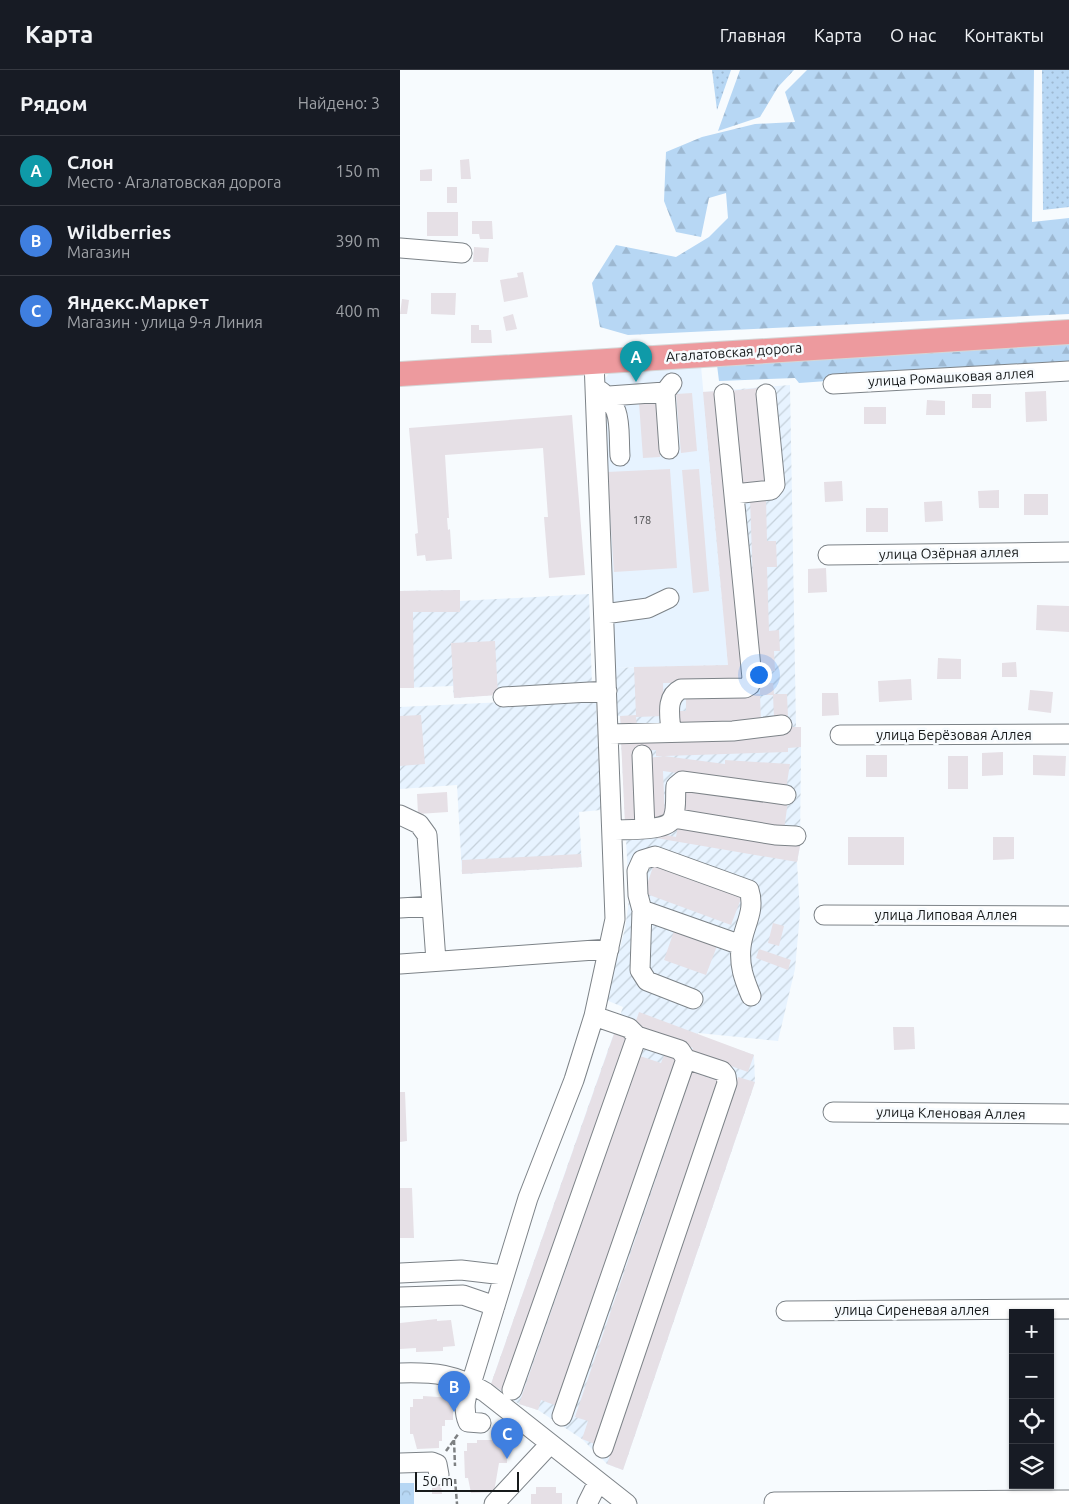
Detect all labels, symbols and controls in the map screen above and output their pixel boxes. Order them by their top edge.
text: Карта [25,21,93,48]
text: Главная [720,25,786,45]
text: Карта [814,25,862,45]
text: О нас [890,25,936,45]
text: Контакты [964,25,1044,45]
text: Рядом [20,91,88,115]
text: Найдено: 3 [298,94,380,112]
text: Слон [67,151,114,173]
text: A [30,162,42,180]
text: 150 m [335,162,380,180]
text: Место · Агалатовская дорога [67,173,281,191]
text: Wildberries [67,221,171,243]
text: B [31,232,41,250]
text: 390 m [335,232,380,250]
text: Магазин [67,243,130,261]
text: Яндекс.Маркет [67,291,209,313]
text: C [31,302,41,320]
text: 400 m [335,302,380,320]
text: Магазин · улица 9-я Линия [67,313,263,331]
street label: Агалатовская дорога [665,339,803,365]
pin: A [620,341,652,382]
street label: улица Ромашковая аллея [868,365,1034,389]
house number: 178 [633,514,651,526]
street label: улица Озёрная аллея [879,544,1019,562]
your location [746,662,772,688]
street label: улица Берёзовая Аллея [876,727,1032,743]
street label: улица Липовая Аллея [875,907,1017,923]
street label: улица Кленовая Аллея [876,1104,1026,1122]
street label: улица Сиреневая аллея [835,1302,989,1318]
map controls [1009,1309,1054,1489]
button: + [1009,1309,1054,1354]
button: − [1009,1354,1054,1399]
pin: B [438,1371,470,1412]
button: locate [1009,1399,1054,1444]
pin: C [491,1418,523,1459]
button: layers [1009,1444,1054,1489]
scale bar [415,1469,519,1492]
text: 50 m [422,1473,453,1489]

